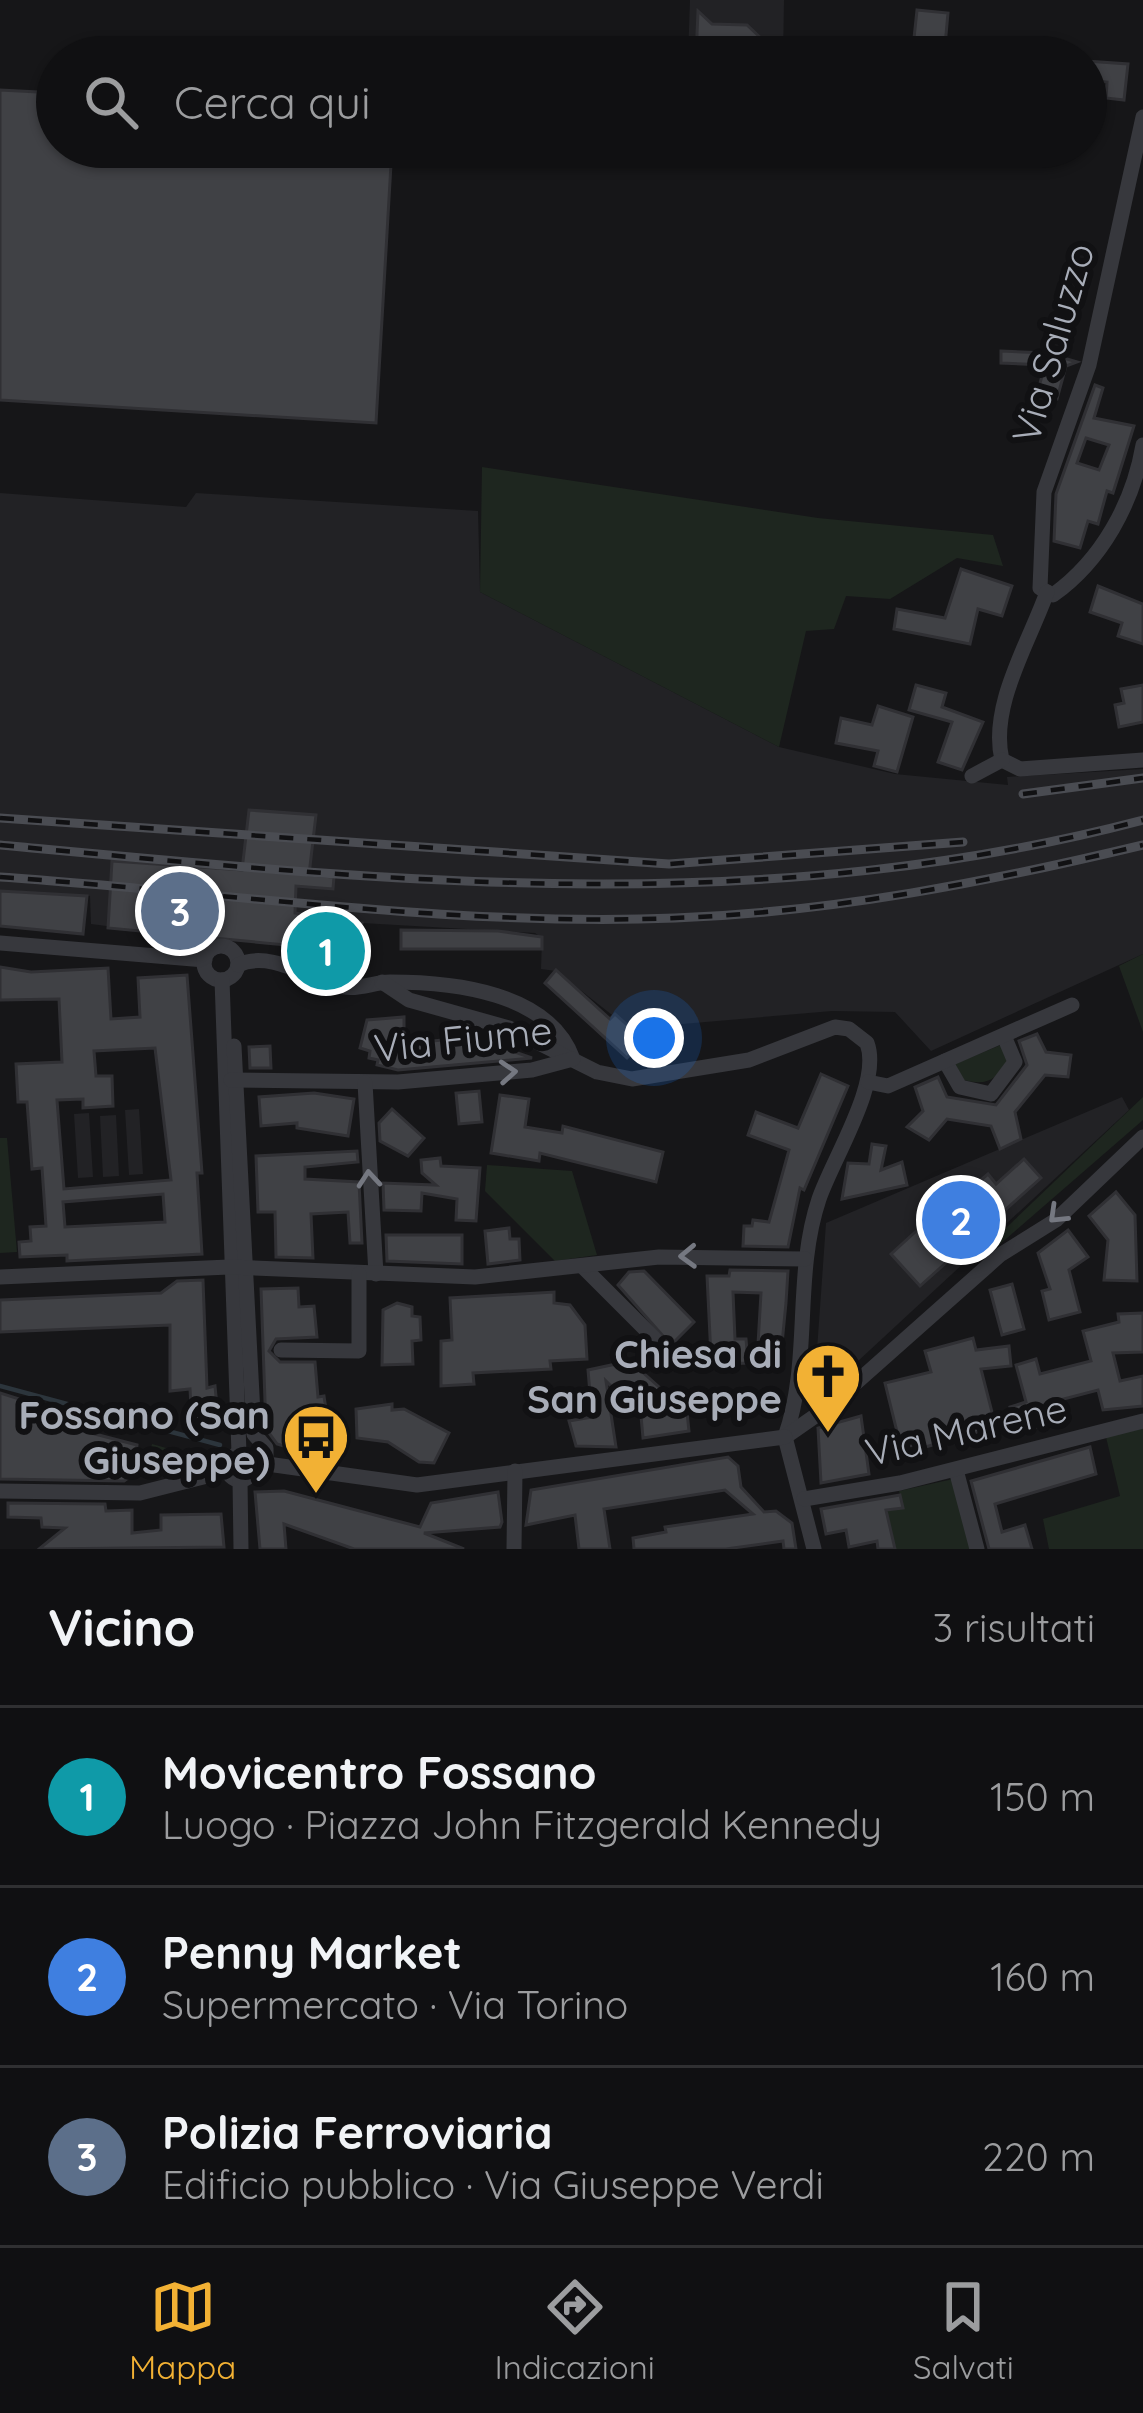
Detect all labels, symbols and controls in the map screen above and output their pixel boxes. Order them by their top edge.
search box [36,36,1107,168]
icon: search [78,69,144,135]
text: Cerca qui [174,74,371,130]
street label: Via Saluzzo [1001,237,1104,448]
pin: 3 [141,866,219,956]
pin: 1 [287,906,365,996]
street label: Via Fiume [371,1005,554,1072]
your location [624,1008,684,1068]
one-way arrow [499,1059,518,1085]
one-way arrow [357,1169,382,1188]
pin: 2 [922,1175,1000,1265]
one-way arrow [1049,1201,1071,1223]
one-way arrow [678,1242,697,1268]
place label: Chiesa di San Giuseppe [527,1329,782,1423]
church icon: Chiesa di San Giuseppe [793,1341,863,1435]
street label: Via Marene [860,1383,1071,1476]
place label: Fossano (San Giuseppe) [18,1390,270,1484]
bus stop icon: Fossano (San Giuseppe) [281,1402,351,1496]
text: Vicino [48,1595,195,1659]
text: 3 risultati [933,1603,1095,1652]
text: Movicentro Fossano [162,1744,597,1800]
text: 1 [79,1772,95,1821]
text: 150 m [990,1772,1095,1821]
text: Luogo · Piazza John Fitzgerald Kennedy [162,1800,882,1849]
text: Penny Market [162,1924,462,1980]
text: 2 [76,1952,98,2001]
text: 160 m [990,1952,1095,2001]
text: Supermercato · Via Torino [162,1980,628,2029]
text: Polizia Ferroviaria [162,2104,552,2160]
text: 3 [77,2132,97,2181]
text: 220 m [982,2132,1095,2181]
text: Edificio pubblico · Via Giuseppe Verdi [162,2160,824,2209]
tab: Mappa [129,2274,236,2387]
tab: Indicazioni [494,2274,655,2387]
tab: Salvati [913,2274,1014,2387]

